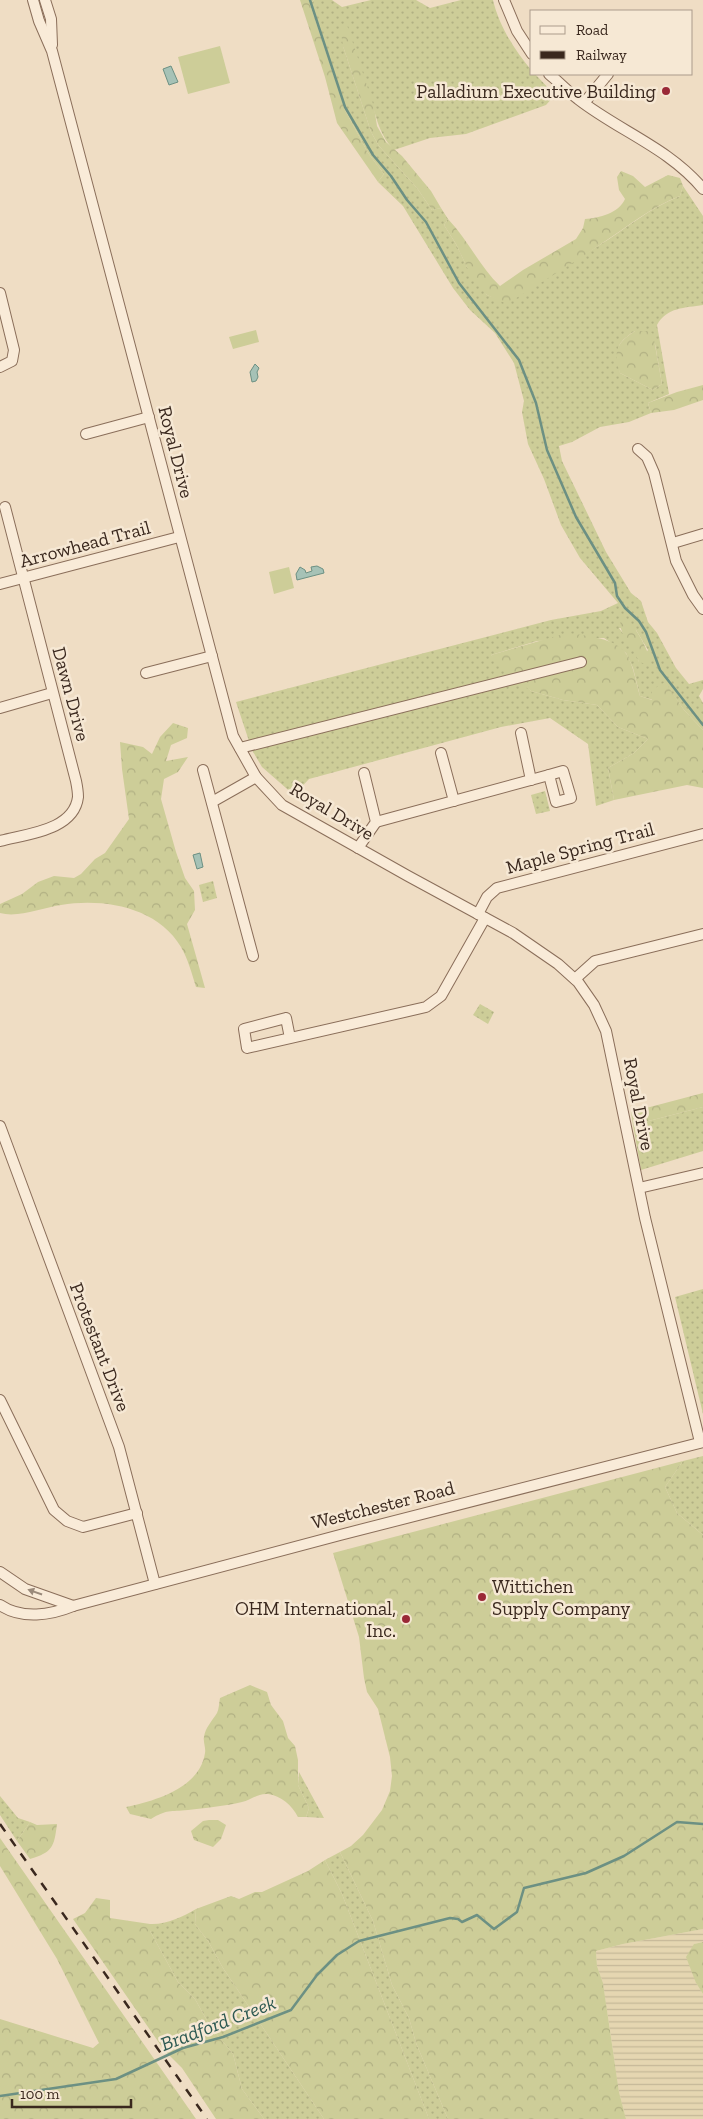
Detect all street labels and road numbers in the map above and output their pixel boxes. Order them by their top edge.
street label: Royal Drive [153,404,199,500]
street label: Arrowhead Trail [17,516,153,572]
street label: Dawn Drive [47,644,95,744]
street label: Royal Drive [286,777,378,845]
street label: Maple Spring Trail [503,817,657,879]
street label: Royal Drive [619,1056,659,1152]
street label: Protestant Drive [65,1279,135,1415]
street label: Westchester Road [309,1476,457,1534]

